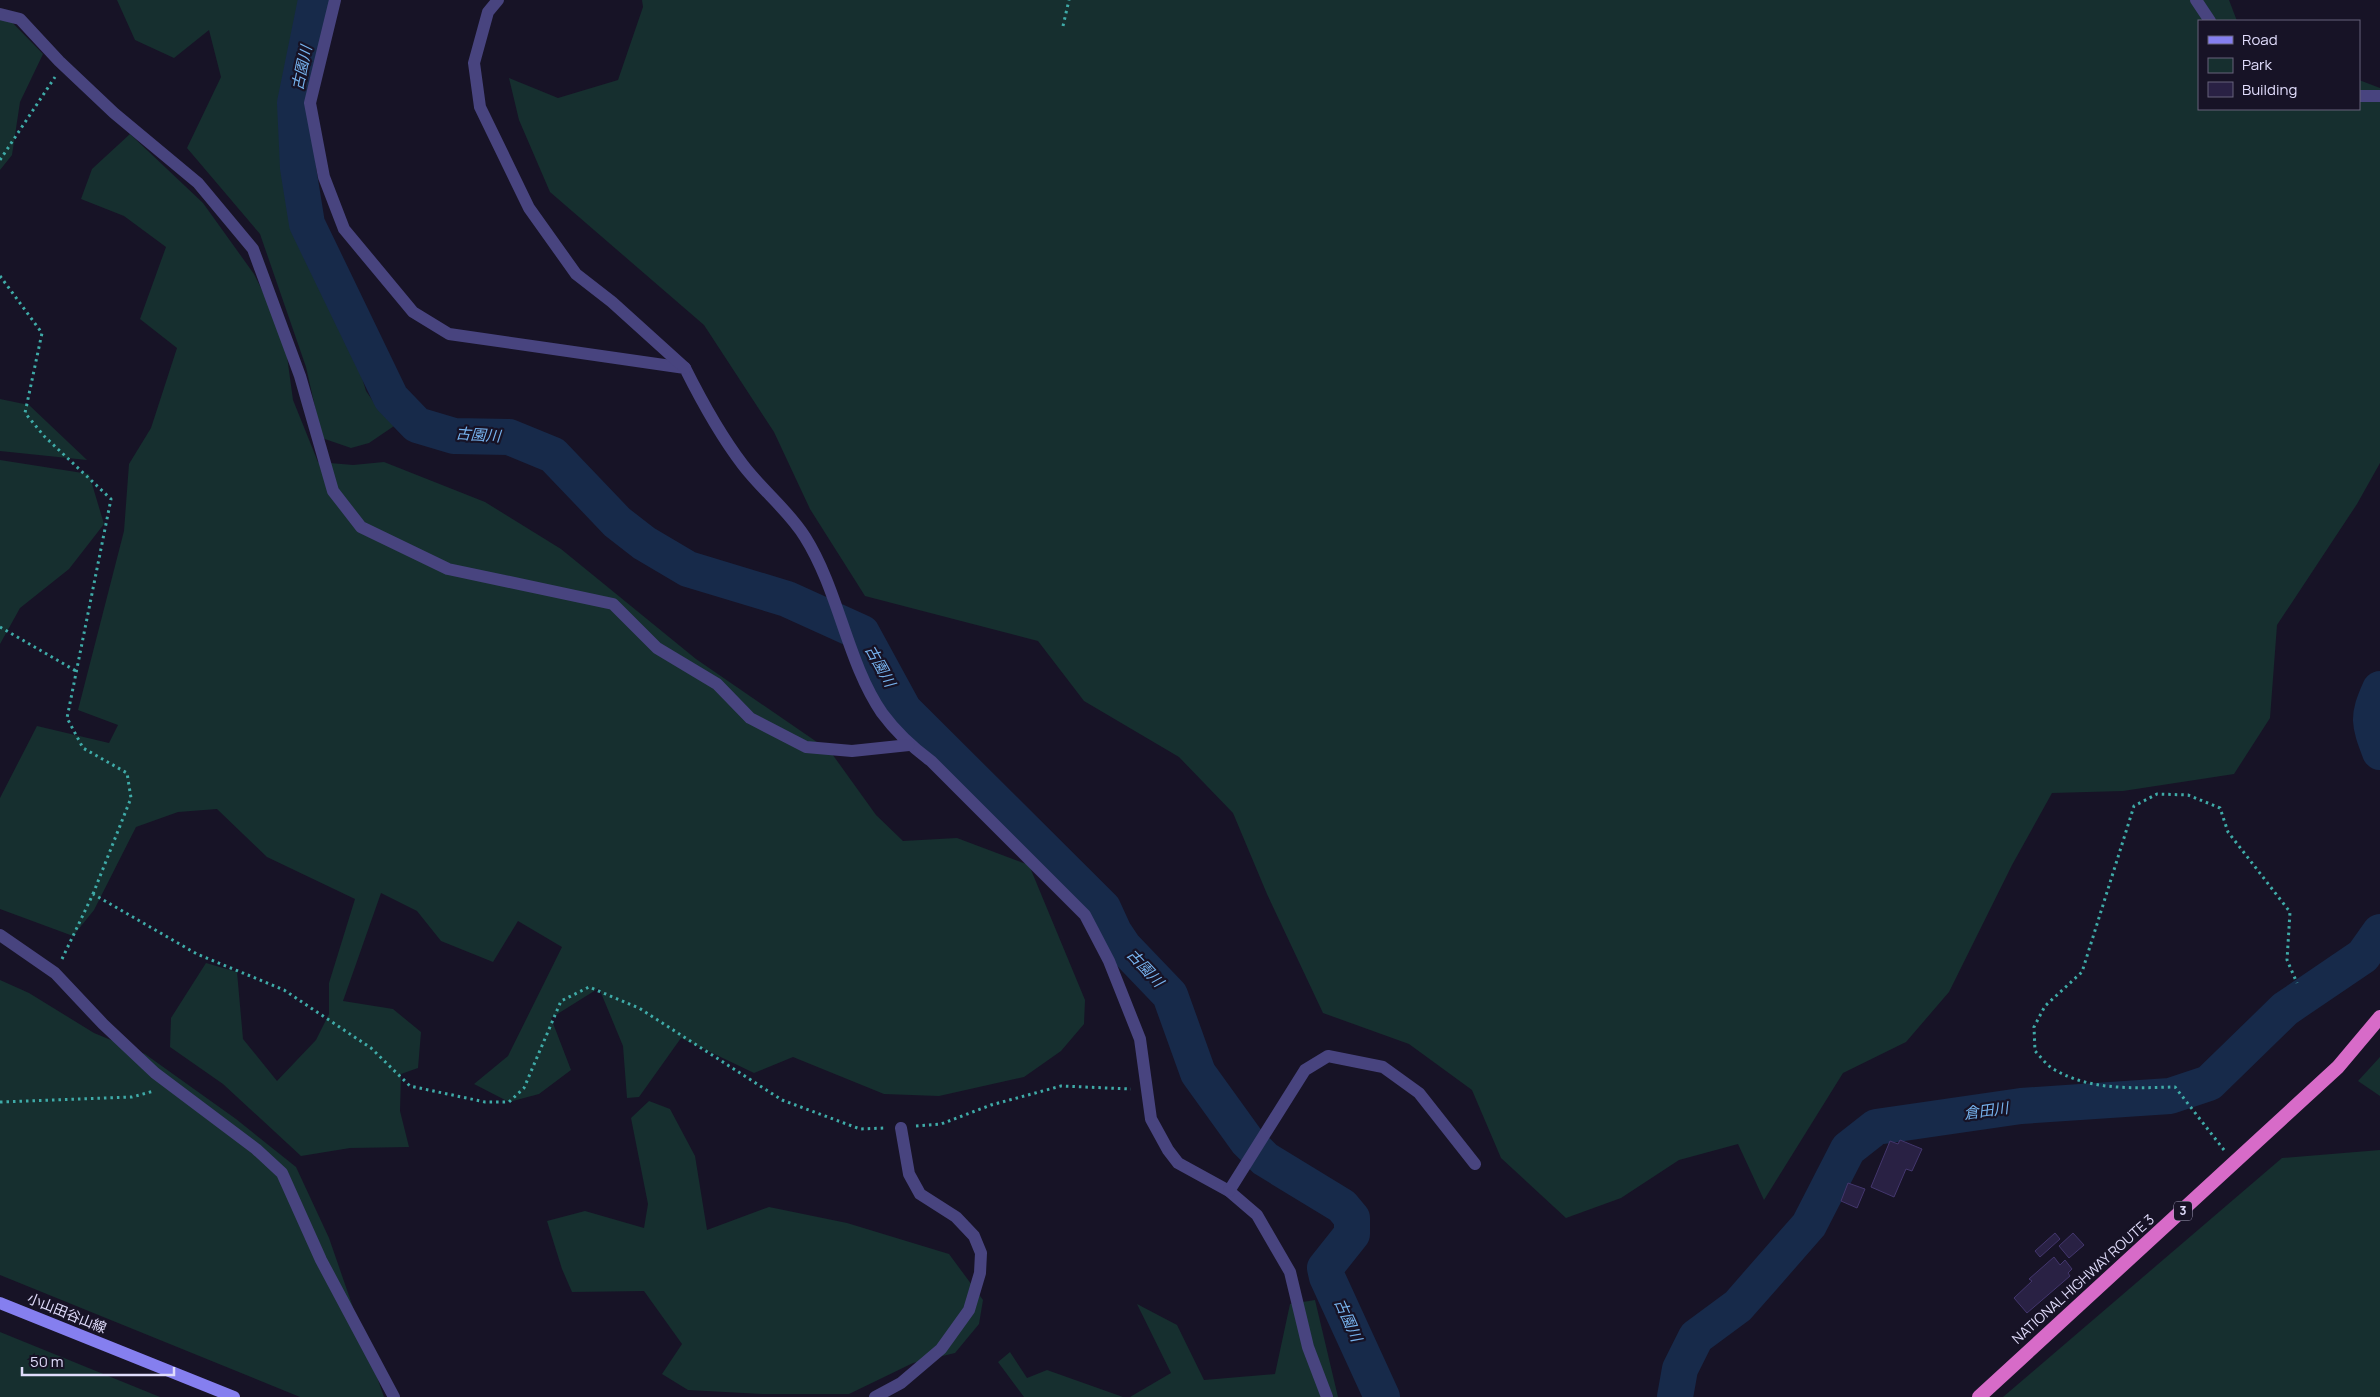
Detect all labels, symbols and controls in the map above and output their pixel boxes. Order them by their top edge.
legend [2198,20,2360,110]
text: Road [2242,29,2278,50]
water label: 古園川 [287,42,317,92]
text: Park [2242,54,2272,75]
text: Building [2242,79,2297,100]
water label: 古園川 [455,422,503,447]
water label: 古園川 [860,641,901,692]
water label: 古園川 [1122,944,1170,993]
water label: 倉田川 [1962,1097,2012,1124]
road number: 3 [2174,1202,2192,1220]
street label: NATIONAL HIGHWAY ROUTE 3 [2007,1210,2158,1348]
street label: 小山田谷山線 [25,1288,110,1337]
water label: 古園川 [1330,1295,1368,1346]
scale bar [22,1344,175,1376]
text: 50 m [30,1351,64,1372]

